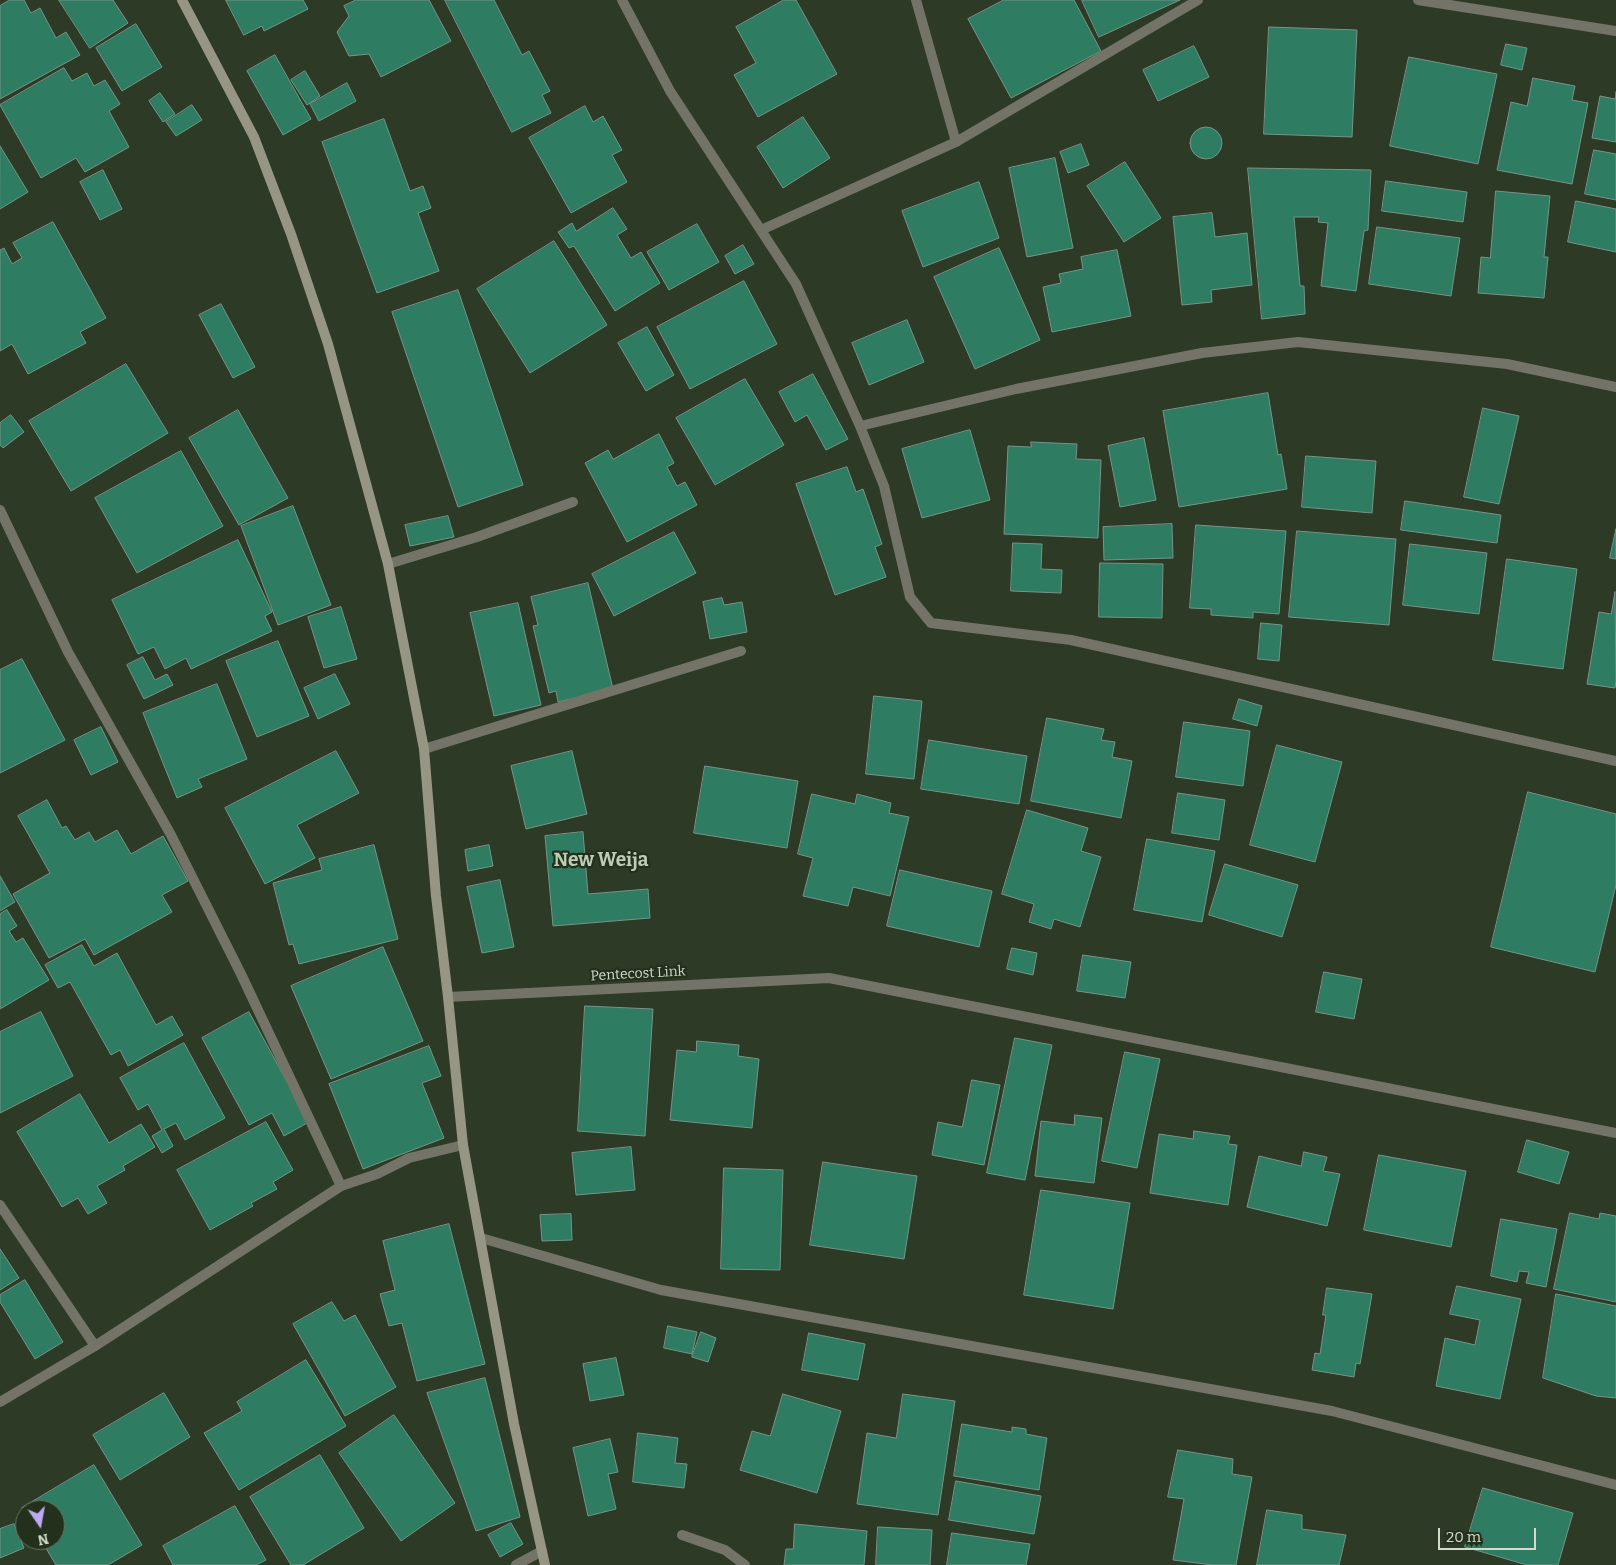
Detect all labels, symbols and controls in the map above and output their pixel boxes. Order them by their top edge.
district label: New Weija [554,850,648,872]
street label: Pentecost Link [590,963,686,985]
north arrow [15,1500,65,1550]
scale bar [1441,1518,1538,1550]
text: 20 m [1446,1528,1481,1546]
text: N [36,1530,50,1549]

